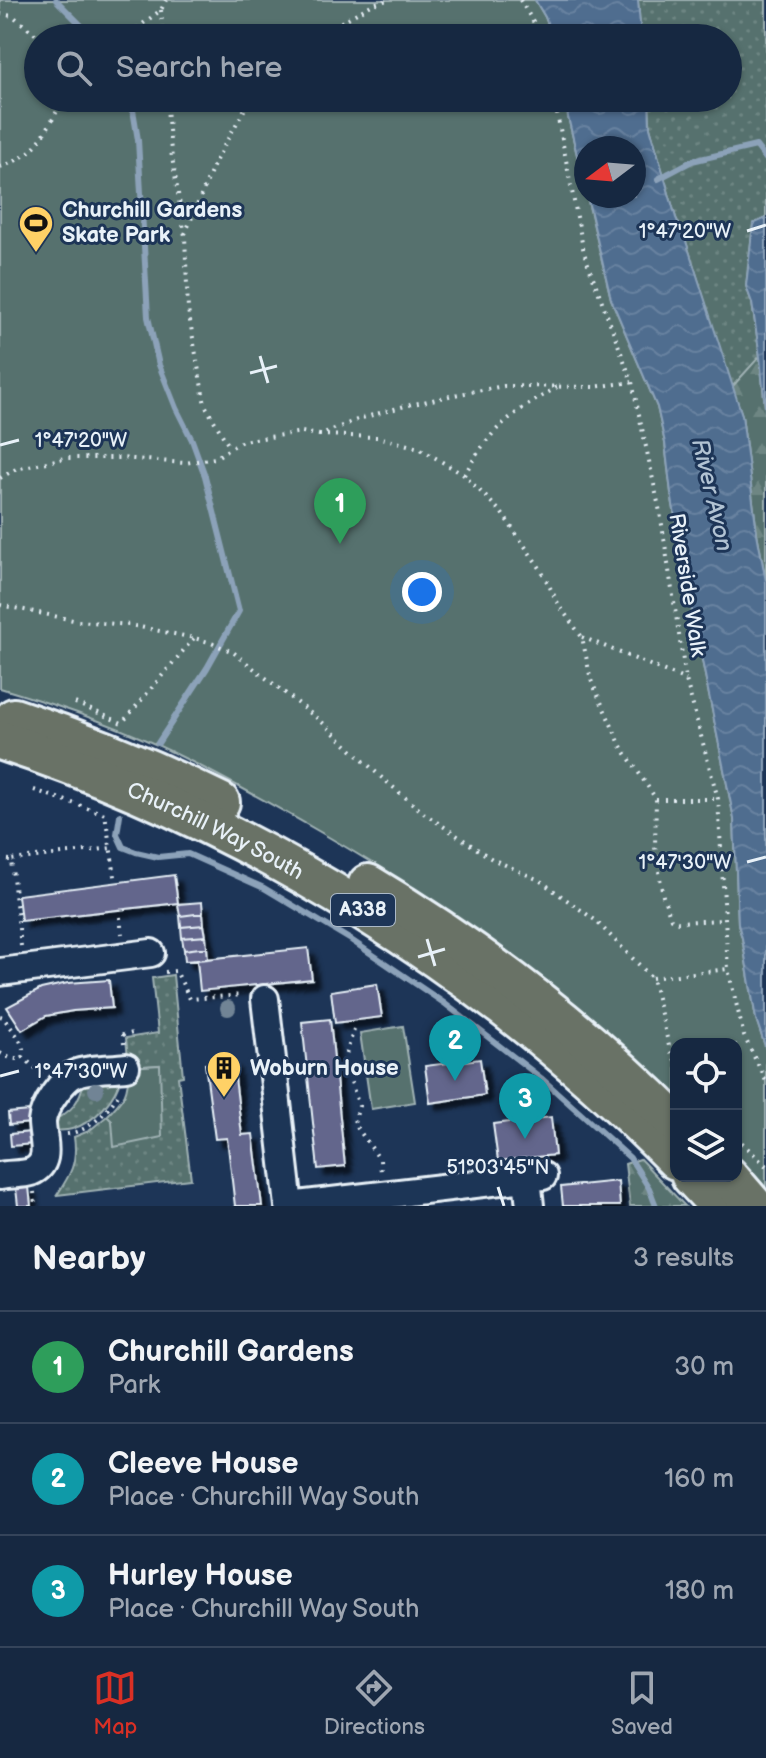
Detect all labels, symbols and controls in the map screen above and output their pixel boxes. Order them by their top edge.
search box [24,24,742,112]
icon: search [52,46,96,90]
text: Search here [116,50,282,86]
north arrow [574,136,646,208]
place label: Churchill Gardens Skate Park [62,197,242,249]
sports icon: Churchill Gardens Skate Park [17,204,55,254]
text: 1°47'20"W [639,220,731,244]
text: 1°47'20"W [35,429,127,453]
water label: River Avon [685,436,739,554]
pin: 1 [314,478,366,544]
street label: Riverside Walk [662,511,712,659]
your location [402,572,442,612]
street label: Churchill Way South [123,776,308,886]
text: 1°47'30"W [638,851,732,875]
road number: A338 [331,894,395,926]
pin: 2 [429,1015,481,1081]
map controls [670,1038,742,1182]
button: locate [670,1038,742,1110]
building icon: Woburn House [205,1049,243,1099]
place label: Woburn House [250,1055,399,1082]
text: 1°47'30"W [34,1060,128,1084]
pin: 3 [499,1073,551,1139]
button: layers [670,1110,742,1182]
text: 51°03'45"N [446,1156,550,1180]
text: Nearby [32,1238,146,1279]
text: 3 results [633,1243,734,1274]
text: Churchill Gardens [108,1334,354,1370]
text: 1 [53,1352,63,1383]
text: 30 m [674,1352,734,1383]
text: Park [108,1370,160,1401]
text: Cleeve House [108,1446,299,1482]
text: 2 [50,1464,66,1495]
text: 160 m [664,1464,734,1495]
text: Place · Churchill Way South [108,1482,419,1513]
text: Hurley House [108,1558,293,1594]
text: 3 [50,1576,66,1607]
text: 180 m [665,1576,734,1607]
text: Place · Churchill Way South [108,1594,419,1625]
tab: Map [93,1666,137,1741]
tab: Directions [324,1666,425,1741]
tab: Saved [611,1666,673,1741]

